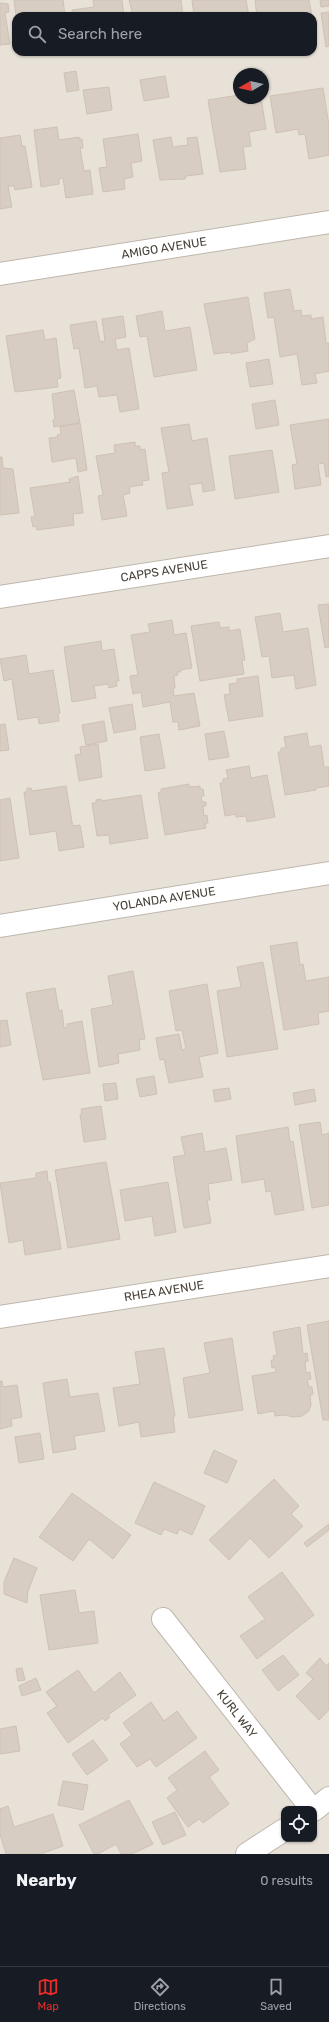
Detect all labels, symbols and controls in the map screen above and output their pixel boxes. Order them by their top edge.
search box [12,12,317,56]
icon: search [26,23,48,45]
text: Search here [58,25,142,43]
north arrow [233,68,269,104]
street label: AMIGO AVENUE [120,234,208,262]
street label: CAPPS AVENUE [119,557,209,585]
street label: YOLANDA AVENUE [112,884,216,914]
street label: RHEA AVENUE [123,1278,205,1304]
street label: KURL WAY [214,1687,260,1741]
map controls [281,1806,317,1842]
button: locate [281,1806,317,1842]
text: Nearby [16,1870,77,1890]
text: 0 results [260,1873,313,1888]
tab: Map [37,1976,59,2013]
tab: Directions [134,1976,186,2013]
tab: Saved [260,1976,292,2013]

